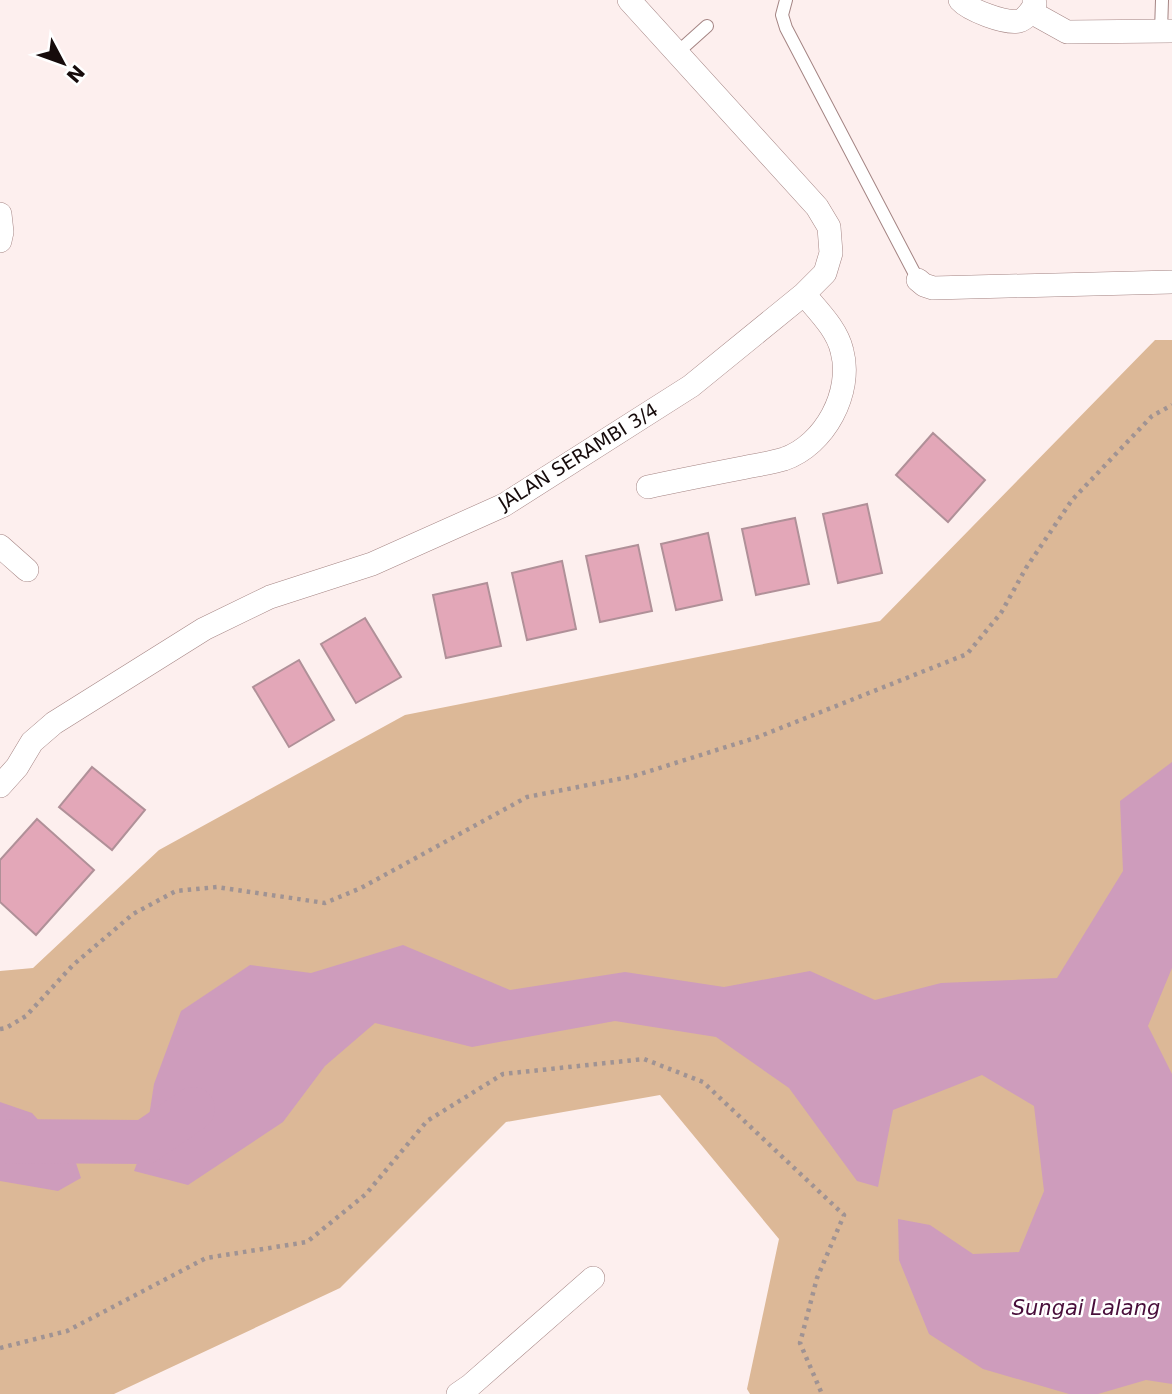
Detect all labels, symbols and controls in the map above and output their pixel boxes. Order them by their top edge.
north arrow [28,28,98,98]
text: N [62,61,89,87]
street label: JALAN SERAMBI 3/4 [493,398,662,515]
water label: Sungai Lalang [1012,1296,1160,1320]

